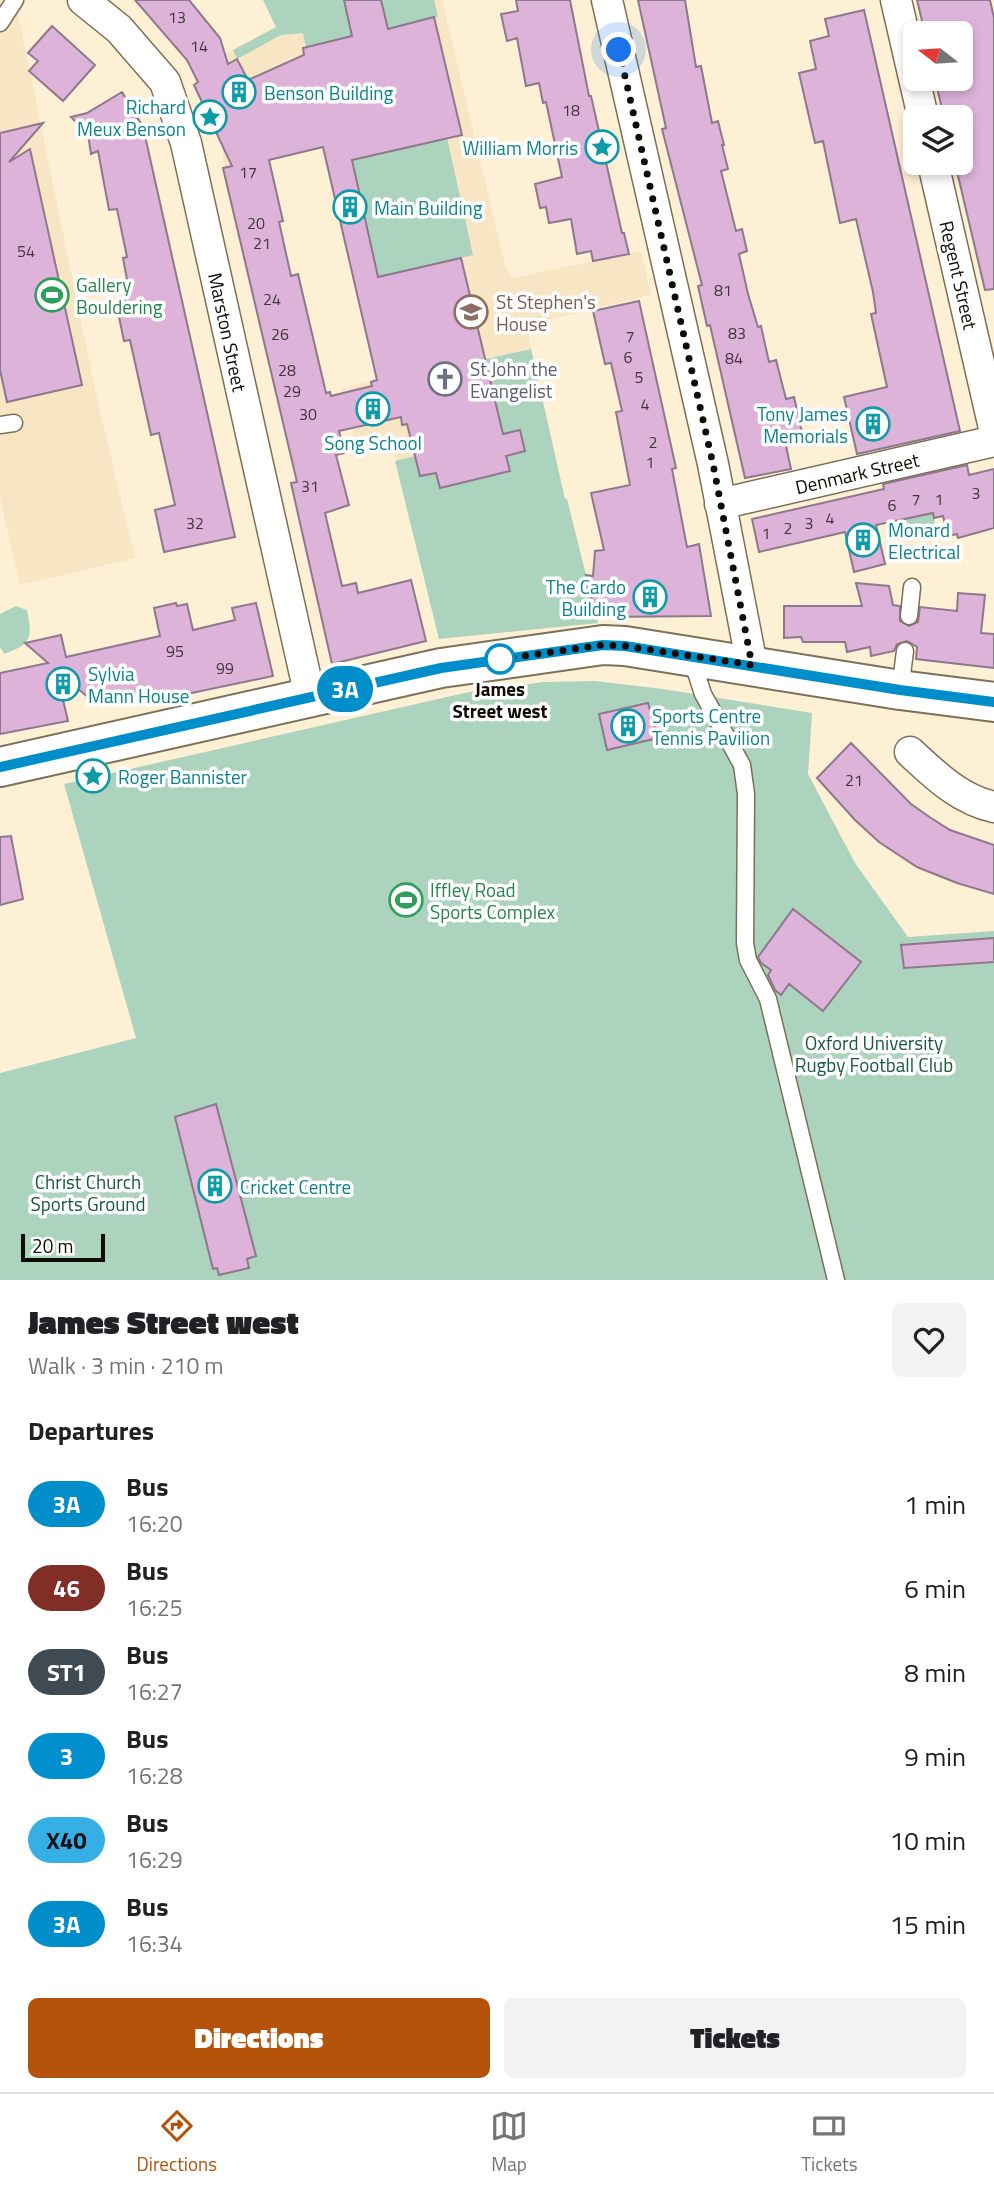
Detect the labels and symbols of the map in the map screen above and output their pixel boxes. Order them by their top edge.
house number: 13 [168,5,186,29]
north arrow [903,21,973,91]
your location [601,32,636,67]
house number: 14 [190,34,208,58]
building icon: Benson Building [220,73,258,111]
place label: Benson Building [264,78,394,107]
place label: Richard Meux Benson [77,92,186,143]
place icon: Richard Meux Benson [191,98,229,136]
house number: 18 [562,98,580,122]
place icon: William Morris [583,128,621,166]
place label: William Morris [462,133,578,162]
house number: 17 [239,160,257,184]
building icon: Main Building [331,188,369,226]
place label: Main Building [374,193,483,222]
house number: 20 [247,211,265,235]
street label: Regent Street [932,218,986,332]
house number: 21 [253,231,271,255]
house number: 54 [17,239,35,263]
place label: Gallery Bouldering [76,270,163,321]
street label: Marston Street [201,270,255,394]
sports icon: Gallery Bouldering [33,276,71,314]
house number: 81 [714,278,732,302]
house number: 24 [263,287,281,311]
place label: St Stephen's House [496,287,596,338]
school or university icon: St Stephen's House [452,293,490,331]
house number: 83 [728,321,746,345]
house number: 26 [271,322,289,346]
house number: 7 [626,324,634,348]
house number: 6 [624,345,633,369]
house number: 84 [725,346,743,370]
place label: St John the Evangelist [470,354,557,405]
house number: 28 [278,358,296,382]
church icon: St John the Evangelist [426,360,464,398]
house number: 5 [635,365,644,389]
house number: 29 [283,379,301,403]
building icon: Song School [354,390,392,428]
house number: 4 [641,392,650,416]
place label: Tony James Memorials [757,399,848,450]
house number: 30 [299,402,317,426]
building icon: Tony James Memorials [854,405,892,443]
place label: Song School [324,428,422,457]
house number: 2 [649,430,657,454]
street label: Denmark Street [792,445,922,501]
house number: 1 [646,450,654,474]
house number: 31 [301,474,319,498]
house number: 3 [972,481,980,505]
house number: 7 [912,487,920,511]
house number: 1 [935,487,943,511]
house number: 6 [888,493,897,517]
house number: 4 [826,506,835,530]
house number: 32 [186,511,204,535]
house number: 3 [805,511,813,535]
place label: Monard Electrical [888,515,960,566]
house number: 2 [784,516,792,540]
house number: 1 [762,521,770,545]
building icon: Monard Electrical [844,521,882,559]
place label: The Cardo Building [546,572,626,623]
building icon: The Cardo Building [631,578,669,616]
house number: 95 [166,639,184,663]
marker: James Street west [485,644,515,674]
house number: 99 [216,656,234,680]
place label: Sylvia Mann House [88,659,189,710]
building icon: Sylvia Mann House [44,665,82,703]
line badge: 3A [314,666,376,712]
place label: James Street west [453,674,548,725]
place label: Sports Centre Tennis Pavilion [652,701,770,752]
building icon: Sports Centre Tennis Pavilion [609,707,647,745]
place icon: Roger Bannister [74,757,112,795]
place label: Roger Bannister [118,762,248,791]
house number: 21 [845,768,863,792]
place label: Iffley Road Sports Complex [430,875,556,926]
sports icon: Iffley Road Sports Complex [387,881,425,919]
park label: Oxford University Rugby Football Club [795,1028,953,1079]
park label: Christ Church Sports Ground [30,1167,146,1218]
building icon: Cricket Centre [196,1167,234,1205]
place label: Cricket Centre [240,1172,351,1201]
scale bar [21,1231,105,1263]

